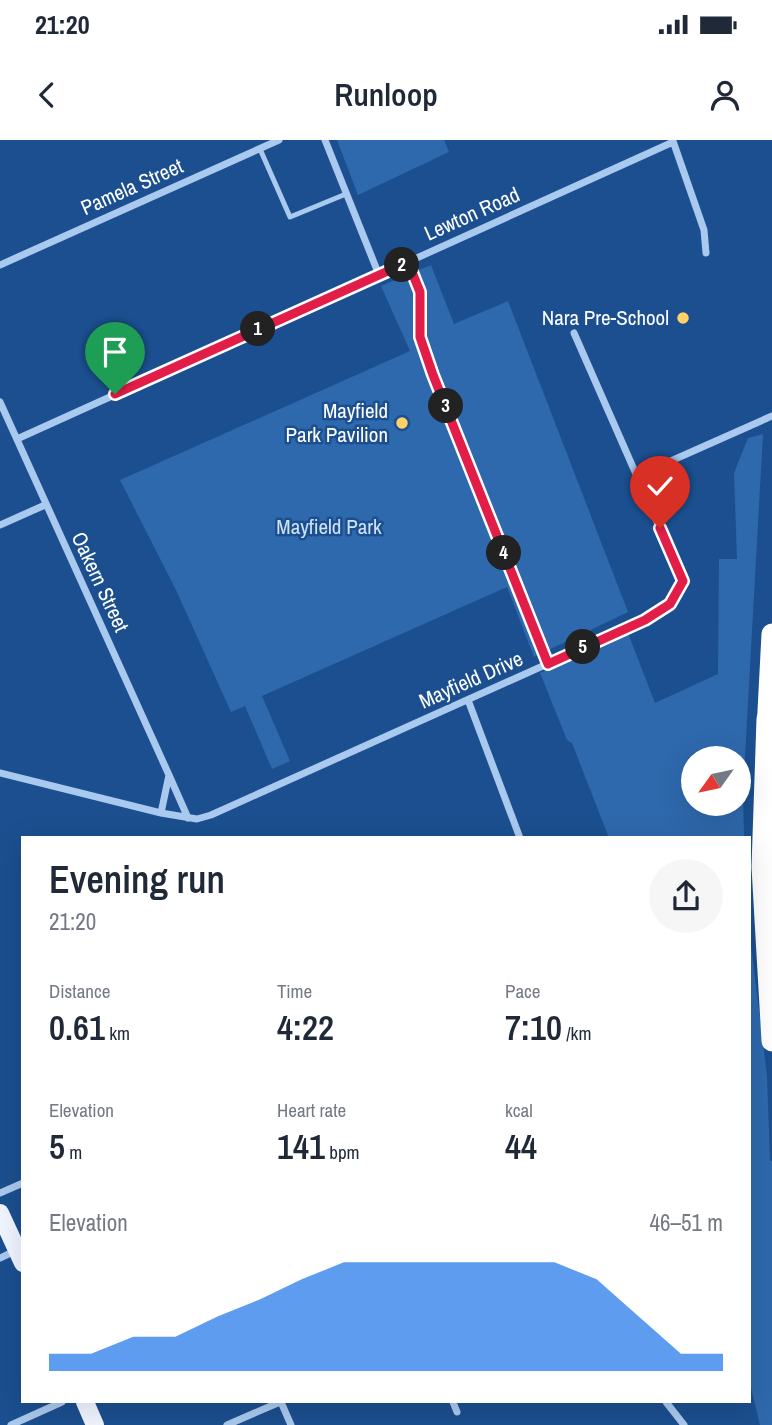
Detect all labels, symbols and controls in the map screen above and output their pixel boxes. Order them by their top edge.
text: 21:20 [35,7,90,42]
text: Runloop [334,73,438,116]
icon: back [28,76,66,114]
icon: person [706,76,744,114]
street label: Pamela Street [76,151,188,222]
street label: Lewton Road [420,180,524,247]
pin: 2 [384,248,420,282]
text: 2 [397,251,406,277]
place label: Nara Pre-School [542,303,669,332]
marker: Nara Pre-School [675,310,691,326]
pin: 1 [240,312,276,346]
text: 1 [253,315,262,341]
pin [85,322,145,394]
icon: arrive [96,333,134,371]
pin: 3 [428,388,464,424]
text: 3 [441,392,450,418]
place label: Mayfield Park Pavilion [286,396,388,449]
marker: Mayfield Park Pavilion [394,415,410,431]
pin [630,456,690,528]
icon: check [641,467,679,505]
park label: Mayfield Park [276,512,382,541]
street label: Oakern Street [65,527,136,637]
pin: 4 [486,536,522,570]
text: 4 [499,539,508,565]
pin: 5 [566,630,600,664]
text: 5 [578,633,587,659]
street label: Mayfield Drive [414,644,527,715]
north arrow [681,746,751,816]
map controls [681,746,751,816]
text: Evening run [49,854,225,905]
button: share [649,859,723,933]
text: 21:20 [49,906,96,937]
text: Distance [49,978,110,1004]
text: Time [277,978,312,1004]
text: Pace [505,978,541,1004]
text: 0.61 [49,1004,105,1051]
text: 4:22 [277,1004,334,1051]
text: 7:10 [505,1004,562,1051]
text: km [105,1020,130,1046]
text: /km [562,1020,591,1046]
text: Elevation [49,1097,114,1123]
text: Heart rate [277,1097,346,1123]
text: kcal [505,1097,533,1123]
text: 5 [49,1123,65,1170]
text: 141 [277,1123,325,1170]
text: 44 [505,1123,537,1170]
text: m [65,1139,82,1165]
text: bpm [325,1139,360,1165]
text: Elevation [49,1207,128,1238]
text: 46–51 m [650,1207,723,1238]

